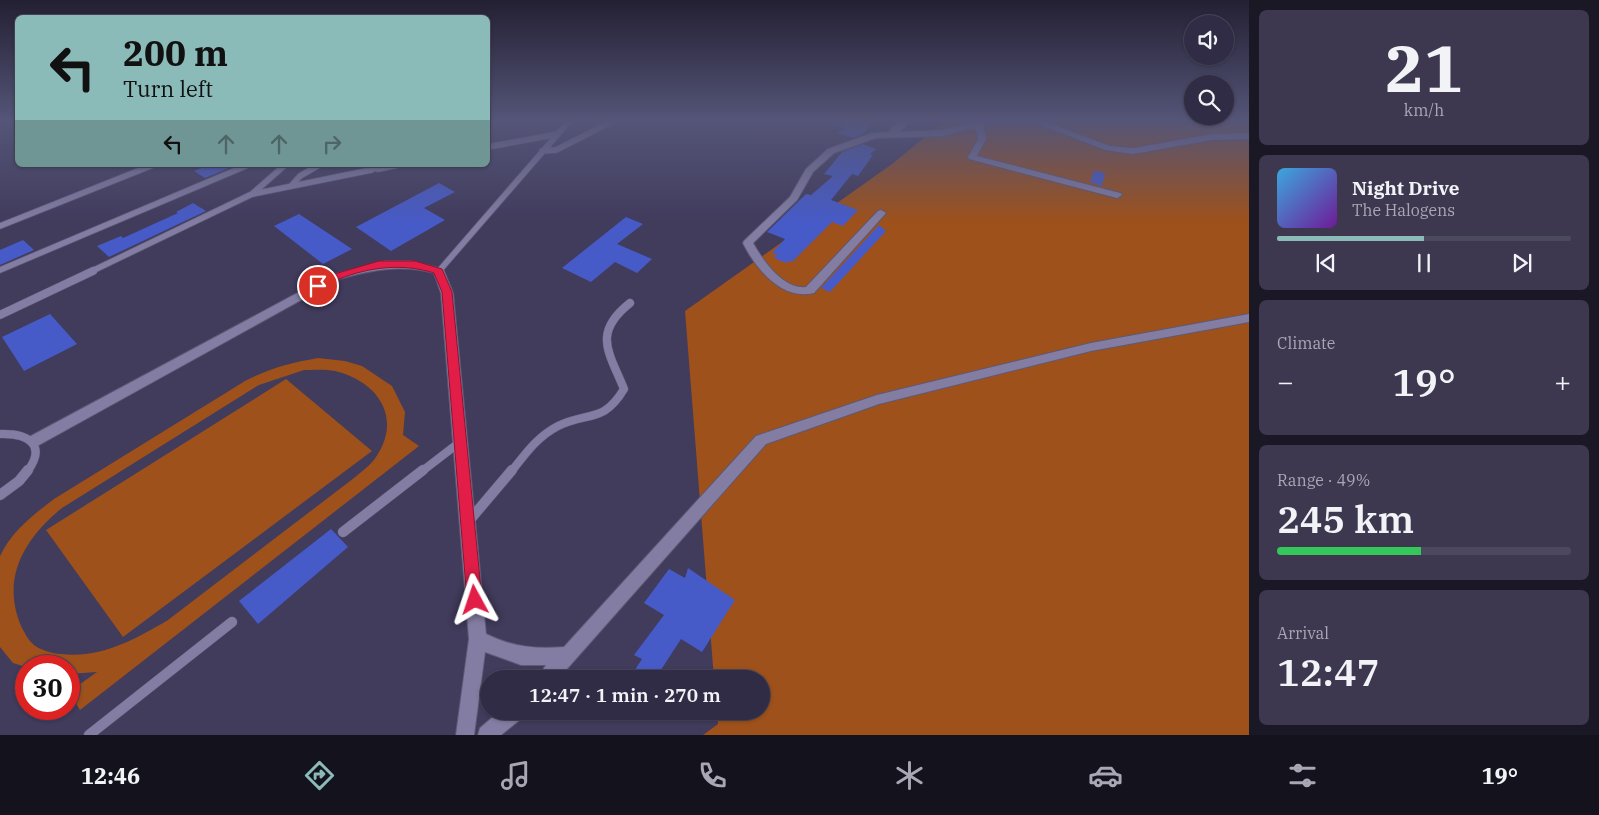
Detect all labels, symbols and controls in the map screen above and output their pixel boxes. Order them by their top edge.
map controls [1184,15,1234,125]
button: sound [1184,15,1234,65]
text: 21 [1385,25,1463,110]
text: 200 m [123,30,228,76]
icon: left [40,35,105,100]
text: Turn left [123,74,213,103]
button: search [1184,75,1234,125]
text: km/h [1404,100,1444,120]
icon: left [159,130,187,158]
icon: ahead [212,130,240,158]
icon: ahead [265,130,293,158]
icon: right [318,130,346,158]
text: Night Drive [1352,176,1460,200]
text: The Halogens [1352,200,1455,220]
icon: previous [1312,249,1340,277]
icon: pause [1410,249,1438,277]
icon: next [1508,249,1536,277]
pin [297,265,339,307]
icon: arrive [304,272,332,300]
text: Climate [1277,333,1335,353]
text: 19° [1392,357,1456,406]
text: − [1277,363,1294,400]
text: + [1554,363,1571,400]
text: Range · 49% [1277,470,1370,490]
text: 245 km [1277,494,1414,543]
position arrow [448,573,500,625]
text: Arrival [1277,623,1329,643]
text: 12:47 [1277,647,1380,696]
speed limit sign: 30 [15,655,80,720]
text: 12:47 · 1 min · 270 m [529,683,721,707]
icon: directions [302,758,337,793]
icon: music [498,758,533,793]
icon: phone [695,758,730,793]
icon: climate [892,758,927,793]
icon: car [1088,758,1123,793]
icon: filters [1285,758,1320,793]
text: 12:46 [81,761,140,790]
text: 19° [1481,761,1518,790]

